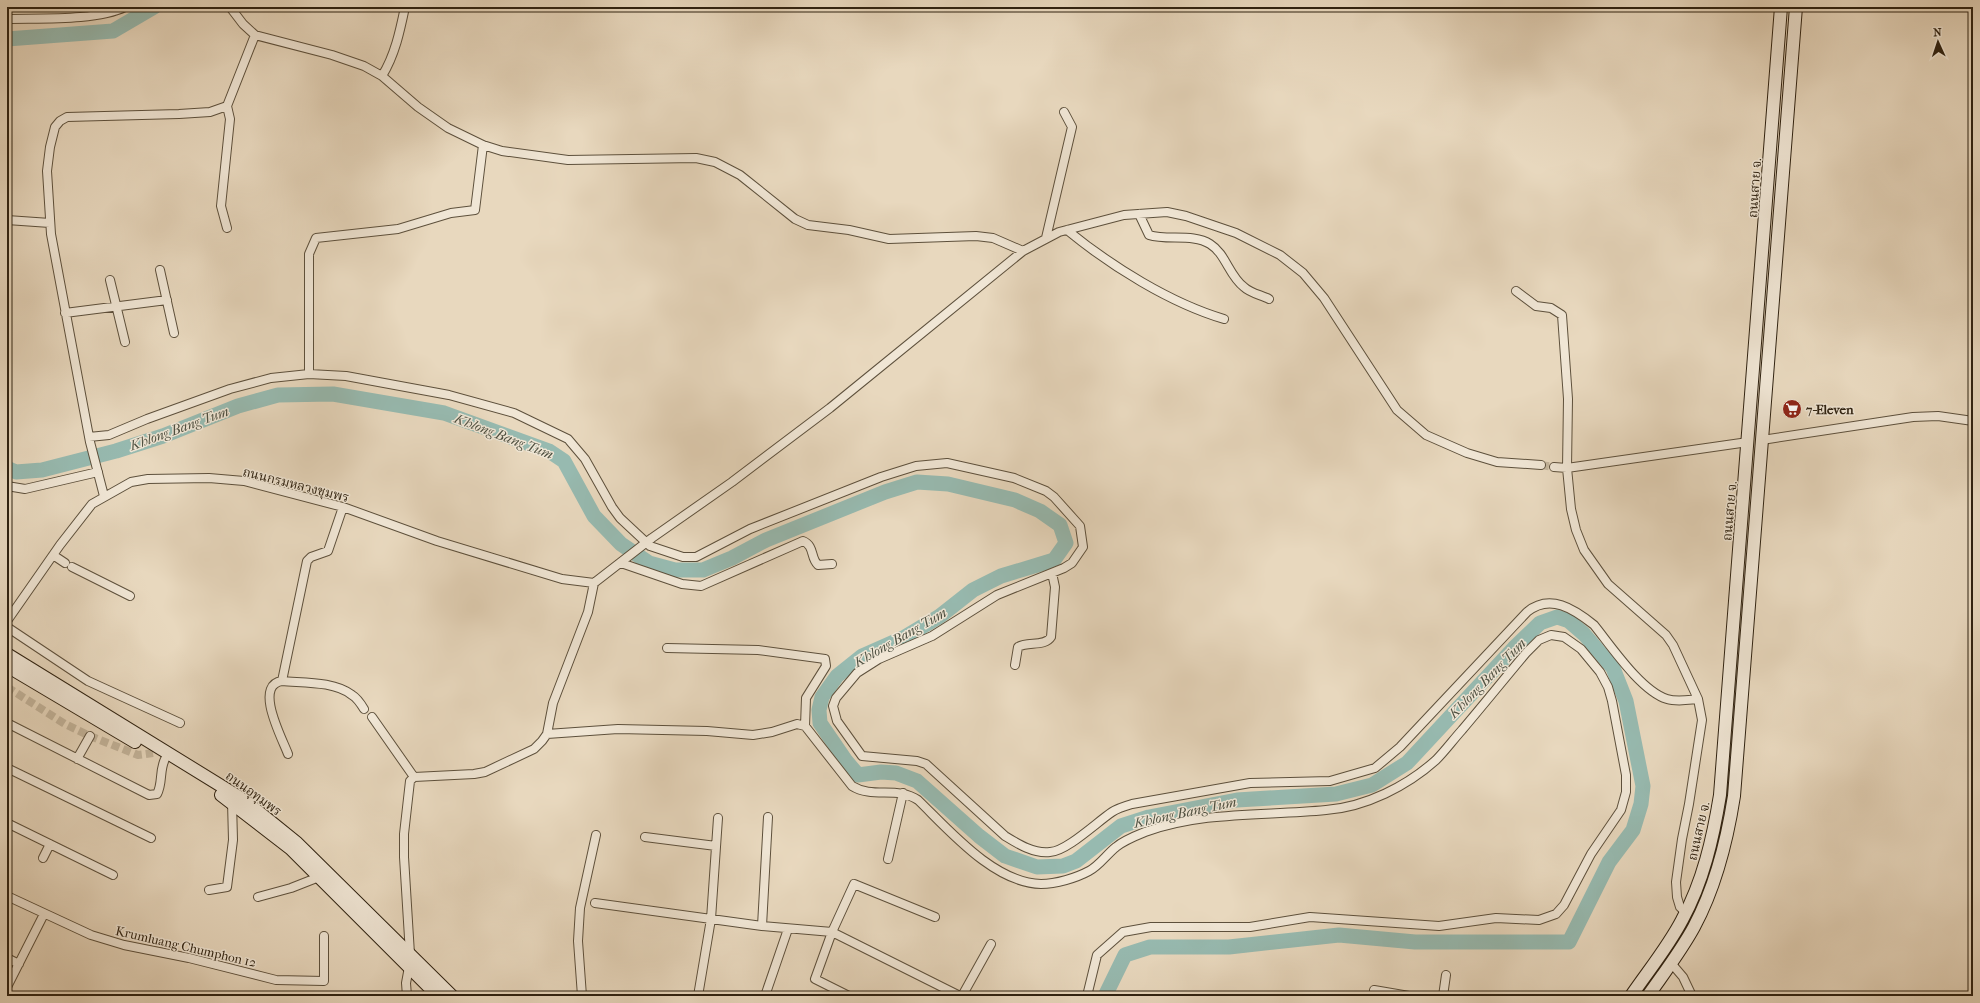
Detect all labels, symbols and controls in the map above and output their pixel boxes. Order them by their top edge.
north arrow [1918,22,1958,62]
text: N [1933,26,1943,39]
street label: ถนนสาย จ. [1745,158,1764,218]
supermarket icon: 7-Eleven [1781,398,1803,420]
place label: 7-Eleven [1805,402,1854,417]
water label: Khlong Bang Tum [126,403,231,455]
water label: Khlong Bang Tum [451,409,556,463]
street label: ถนนกรมหลวงชุมพร [241,464,351,506]
street label: ถนนสาย จ. [1719,481,1740,542]
water label: Khlong Bang Tum [850,604,950,671]
water label: Khlong Bang Tum [1444,635,1530,723]
street label: ถนนอุทุมพร [222,768,285,820]
water label: Khlong Bang Tum [1131,793,1238,832]
street label: ถนนสาย จ. [1684,800,1713,862]
street label: Krumluang Chumphon 12 [114,923,258,970]

